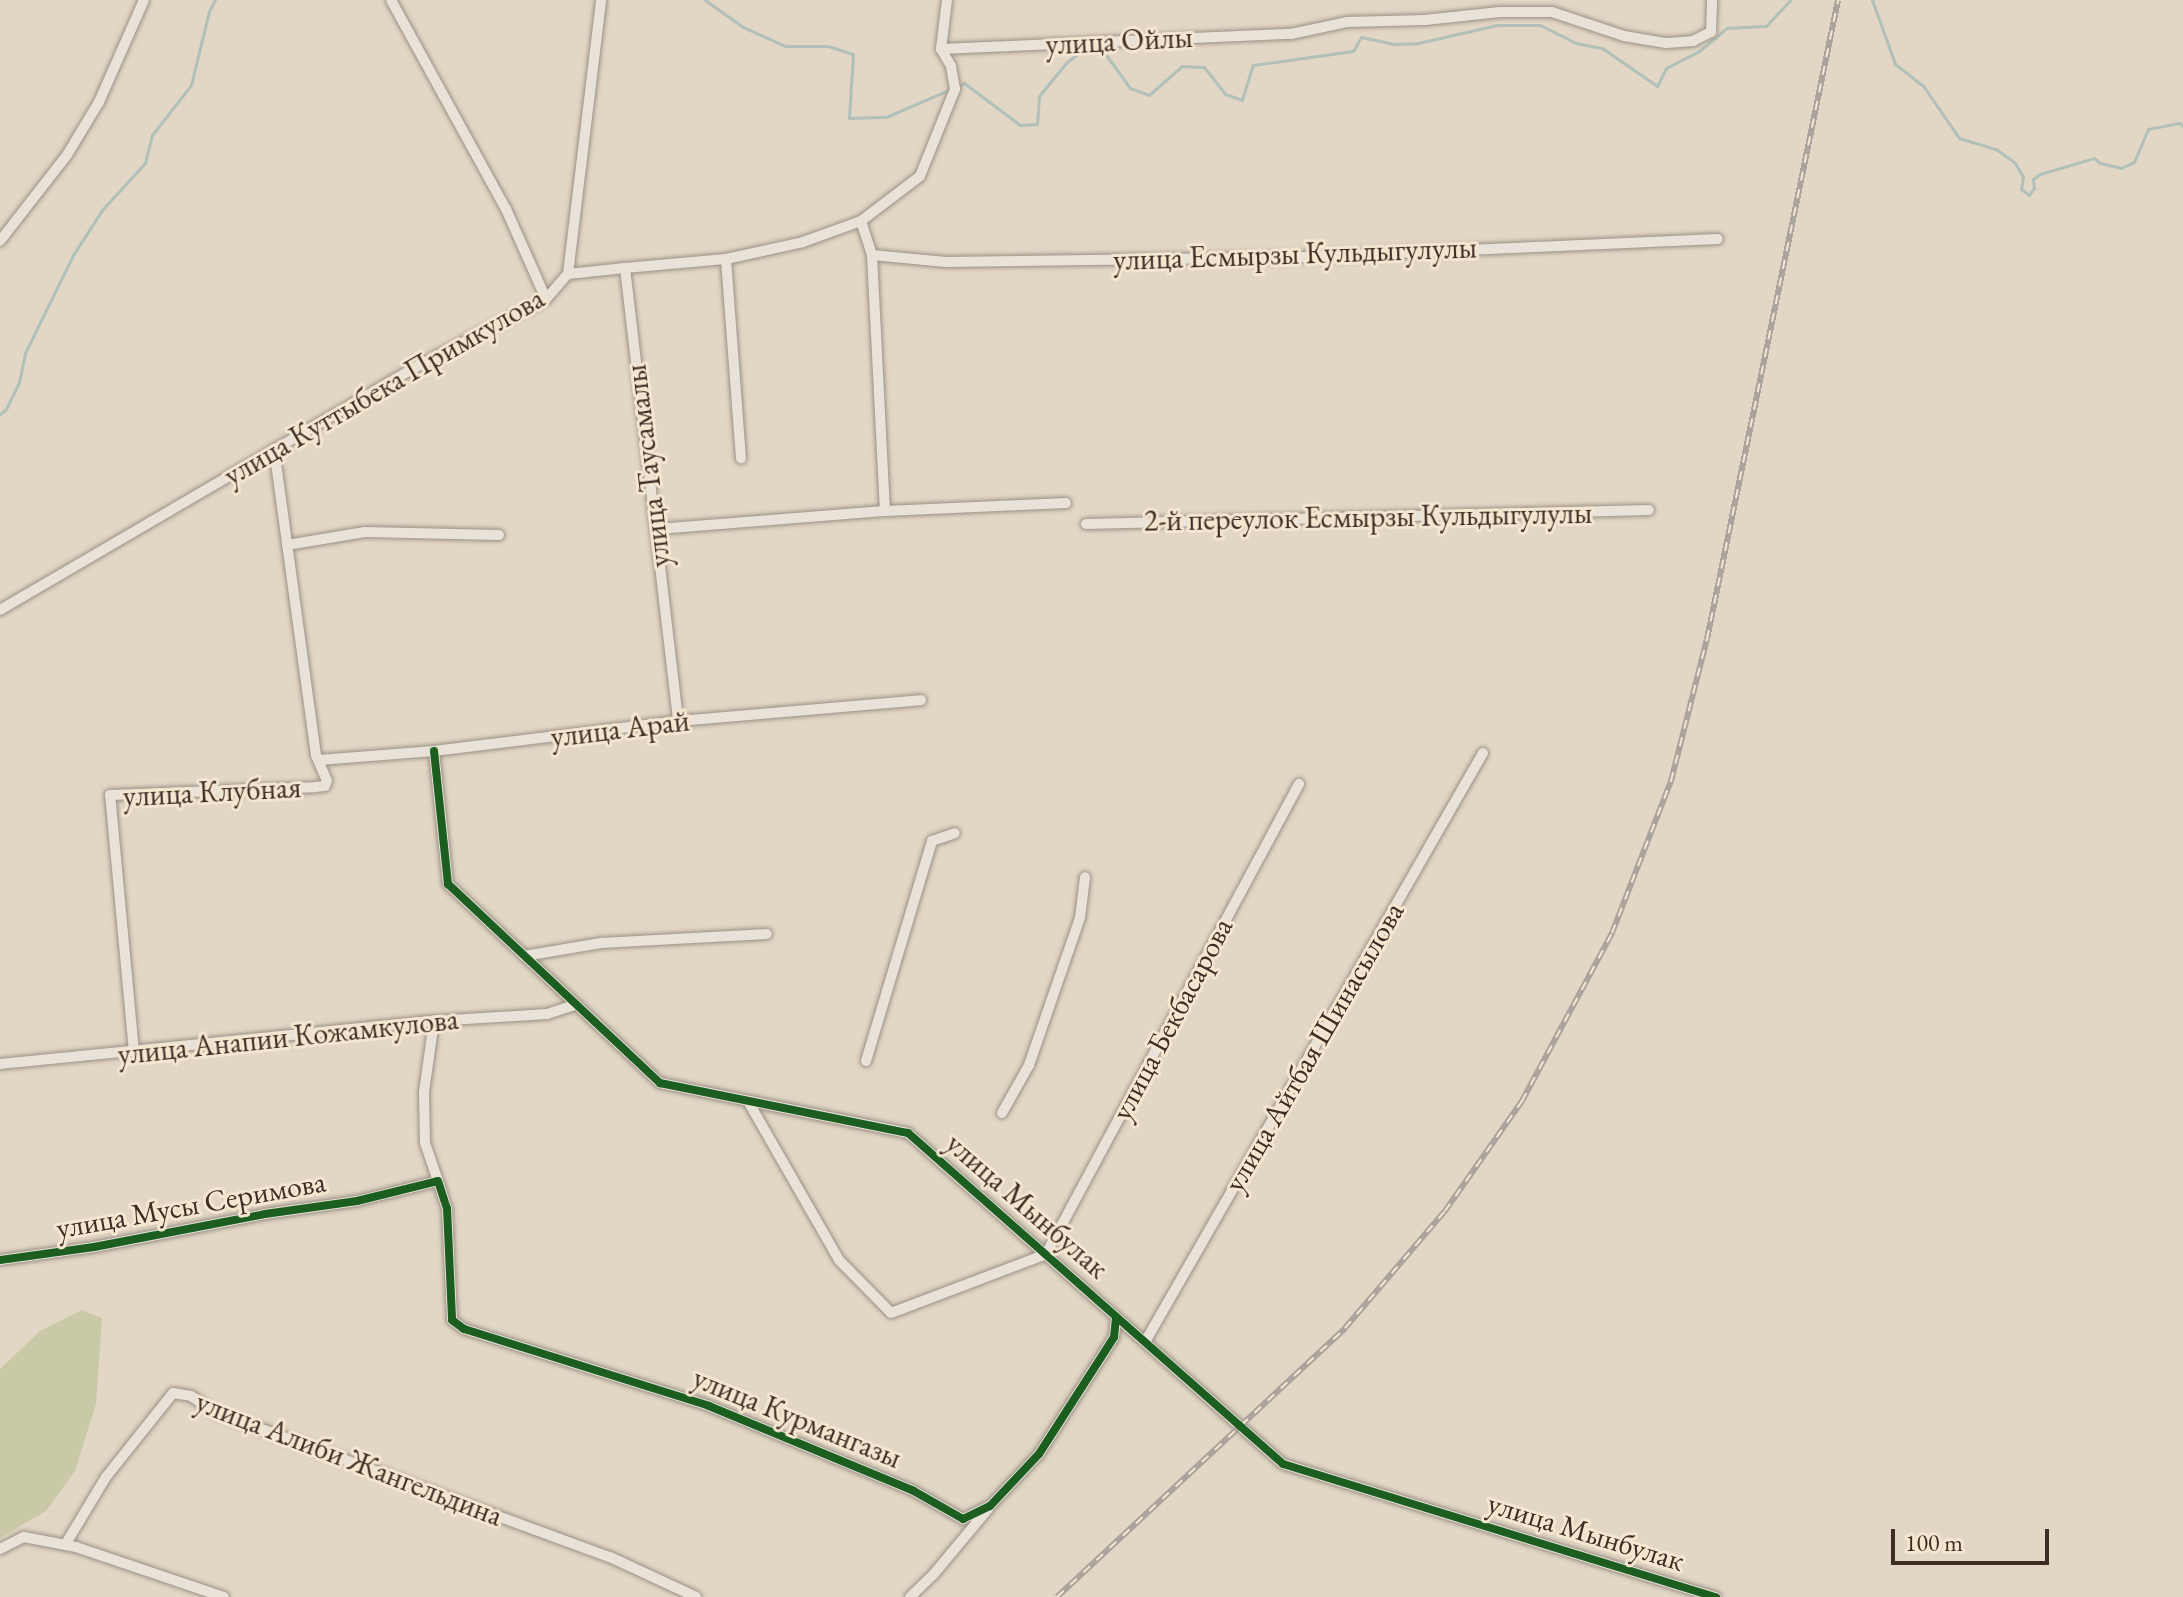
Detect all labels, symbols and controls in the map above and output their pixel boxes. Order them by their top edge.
street label: улица Ойлы [1044,19,1194,63]
street label: улица Есмырзы Кульдыгулулы [1112,230,1478,278]
street label: улица Куттыбека Примкулова [217,280,551,494]
street label: улица Таусамалы [618,362,678,570]
street label: 2-й переулок Есмырзы Кульдыгулулы [1143,495,1593,539]
street label: улица Арай [549,703,691,755]
street label: улица Клубная [122,769,302,815]
street label: улица Айтбая Шинасылова [1216,896,1412,1198]
street label: улица Бекбасарова [1104,912,1240,1126]
street label: улица Анапии Кожамкулова [116,1001,460,1073]
street label: улица Мынбулак [938,1126,1116,1286]
street label: улица Мусы Серимова [53,1164,329,1246]
street label: улица Курмангазы [688,1360,906,1476]
street label: улица Алиби Жангельдина [191,1384,507,1534]
street label: улица Мынбулак [1483,1485,1689,1579]
scale bar [1895,1513,2053,1563]
text: 100 m [1905,1527,1963,1558]

